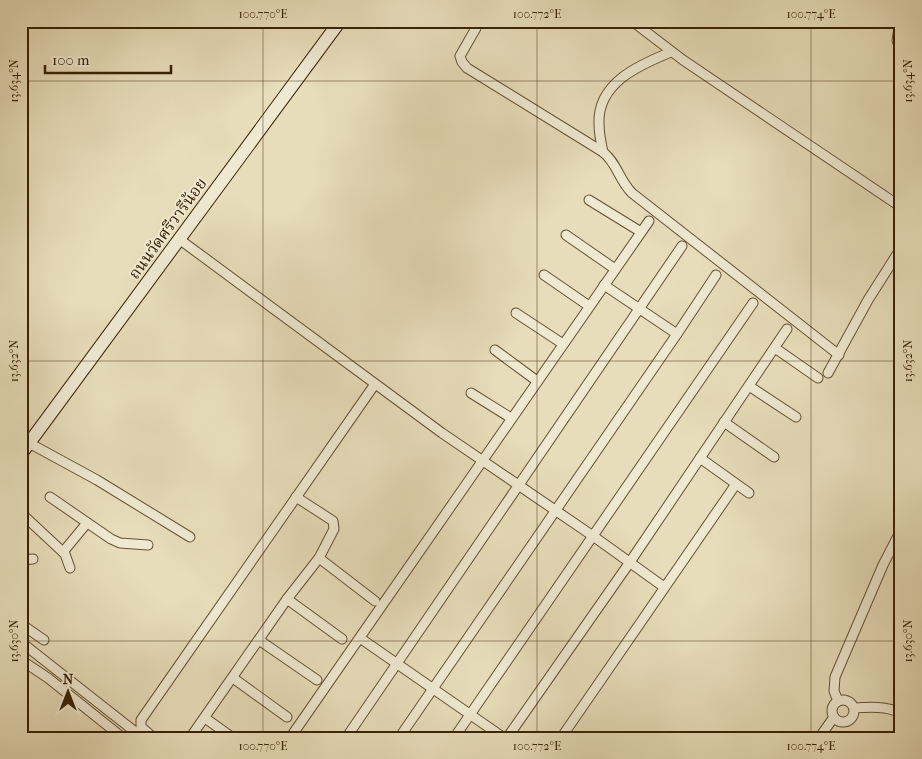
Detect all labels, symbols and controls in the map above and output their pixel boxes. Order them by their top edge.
text: 100.770°E [239,7,287,21]
text: 100.772°E [513,7,561,21]
text: 100.774°E [786,7,836,21]
scale bar [45,42,171,74]
text: 100 m [52,51,90,69]
text: 13.634°N [7,59,21,103]
text: 13.634°N [901,59,915,103]
street label: ถนนวัดศรีวารีน้อย [124,174,211,283]
text: 13.632°N [7,340,21,382]
text: 13.632°N [901,340,915,382]
text: 13.630°N [7,619,21,663]
text: 13.630°N [901,619,915,663]
north arrow [42,666,92,716]
text: N [63,671,74,688]
text: 100.770°E [239,739,287,753]
text: 100.772°E [513,739,561,753]
text: 100.774°E [786,739,836,753]

